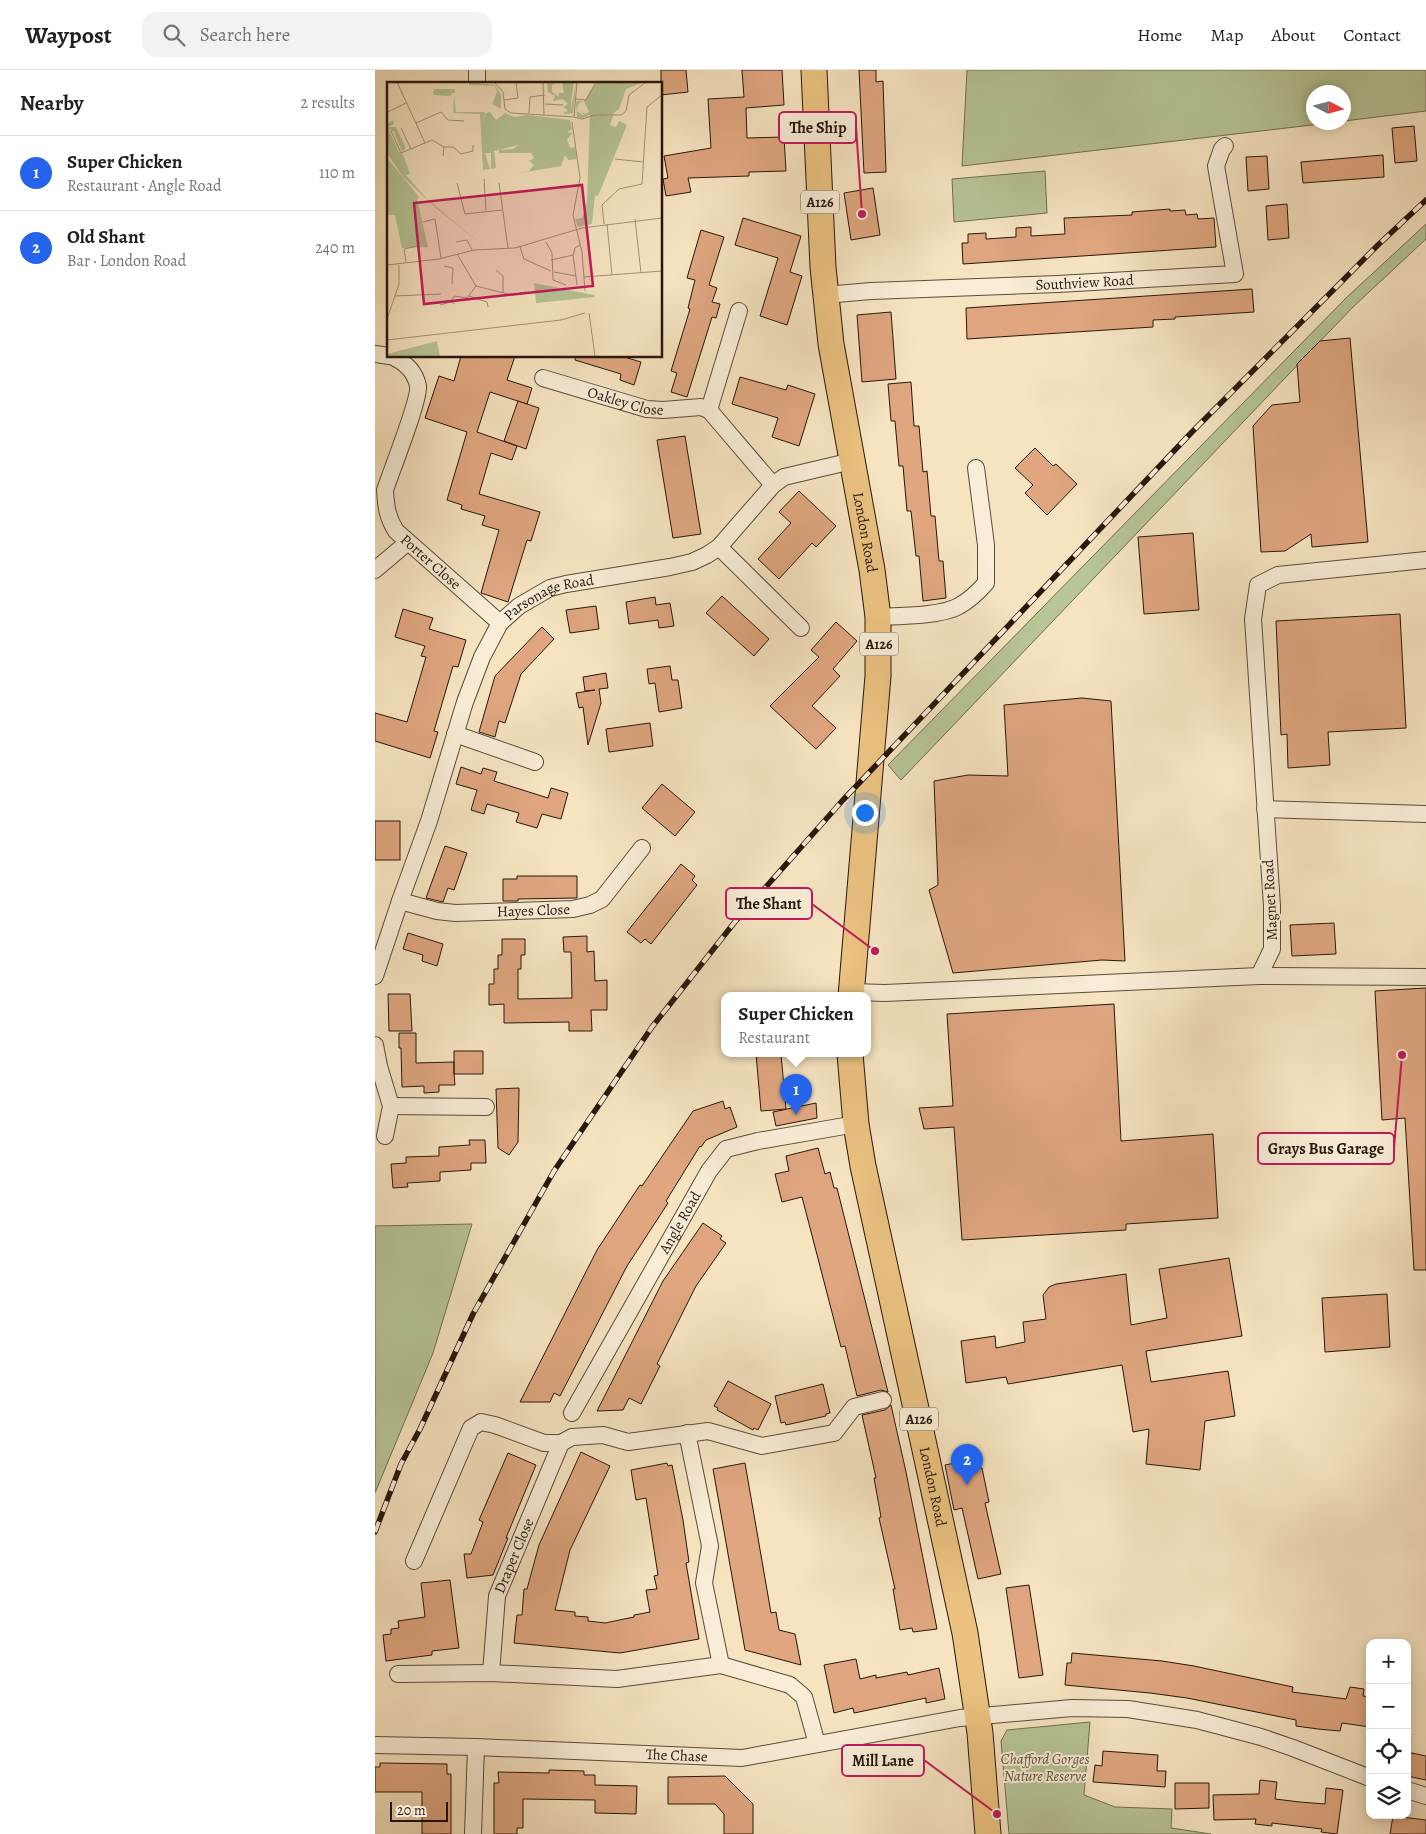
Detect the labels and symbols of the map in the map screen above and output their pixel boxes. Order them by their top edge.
inset map [387,82,663,358]
north arrow [1306,85,1351,130]
callout: The Ship [779,112,856,143]
text: The Ship [789,117,847,139]
road number: A126 [801,190,839,214]
street label: Southview Road [1035,270,1135,295]
street label: Oakley Close [585,382,664,420]
street label: London Road [848,490,882,575]
street label: Porter Close [396,530,466,594]
street label: Parsonage Road [499,569,596,625]
road number: A126 [860,632,898,656]
your location [852,800,878,826]
street label: Magnet Road [1258,858,1282,941]
callout: The Shant [726,888,812,919]
text: The Shant [736,893,803,915]
street label: Hayes Close [497,899,571,922]
pin: 1 [780,1074,812,1115]
callout: Grays Bus Garage [1258,1133,1394,1164]
text: Grays Bus Garage [1268,1138,1384,1160]
street label: Angle Road [654,1187,706,1258]
road number: A126 [900,1408,938,1430]
pin: 2 [951,1444,983,1485]
street label: London Road [915,1445,952,1529]
street label: Draper Close [489,1515,539,1596]
street label: The Chase [646,1744,708,1767]
callout: Mill Lane [842,1745,924,1776]
park label: Chafford Gorges Nature Reserve [1000,1749,1090,1786]
text: Mill Lane [852,1750,914,1772]
scale bar [390,1799,447,1822]

